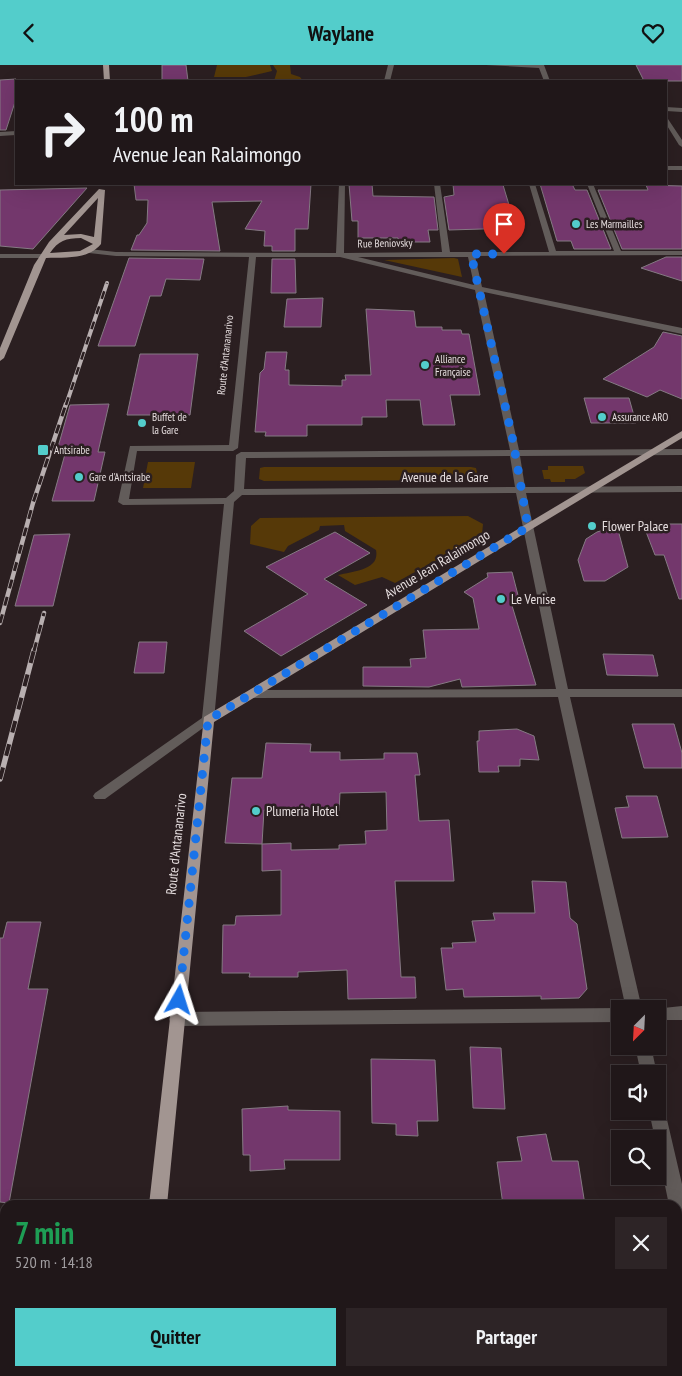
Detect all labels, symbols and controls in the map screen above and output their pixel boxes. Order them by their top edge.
icon: back [15,19,43,47]
text: Waylane [308,19,374,47]
icon: heart [639,19,667,47]
text: 100 m [113,96,194,142]
icon: right [30,100,95,165]
text: Avenue Jean Ralaimongo [113,140,301,168]
pin [483,203,525,254]
icon: arrive [490,210,518,238]
place label: Les Marmailles [586,217,643,231]
marker: Les Marmailles [570,218,582,230]
street label: Rue Beniovsky [357,236,413,250]
street label: Route d'Antananarivo [214,314,236,396]
place label: Alliance Française [435,352,471,379]
marker: Alliance Française [419,359,431,371]
place label: Buffet de la Gare [152,410,187,437]
place label: Assurance ARO [612,410,668,424]
marker: Assurance ARO [596,411,608,423]
marker: Buffet de la Gare [136,417,148,429]
marker: Antsirabe [36,443,50,457]
place label: Antsirabe [54,443,90,457]
street label: Avenue de la Gare [401,468,489,486]
place label: Gare d'Antsirabe [89,470,151,484]
marker: Gare d'Antsirabe [73,471,85,483]
place label: Flower Palace [602,517,669,535]
marker: Flower Palace [586,520,598,532]
street label: Avenue Jean Ralaimongo [381,525,493,603]
place label: Le Venise [511,590,556,608]
marker: Le Venise [495,593,507,605]
street label: Route d'Antananarivo [162,792,190,896]
place label: Plumeria Hotel [266,802,339,820]
marker: Plumeria Hotel [250,805,262,817]
position arrow [152,973,204,1025]
north arrow [611,1000,666,1055]
map controls [611,1000,666,1185]
button: sound [611,1065,666,1120]
button: search [611,1130,666,1185]
text: 7 min [15,1213,74,1252]
button: close [615,1217,667,1269]
text: 520 m · 14:18 [15,1252,93,1272]
button: Quitter [15,1308,336,1366]
button: Partager [346,1308,667,1366]

